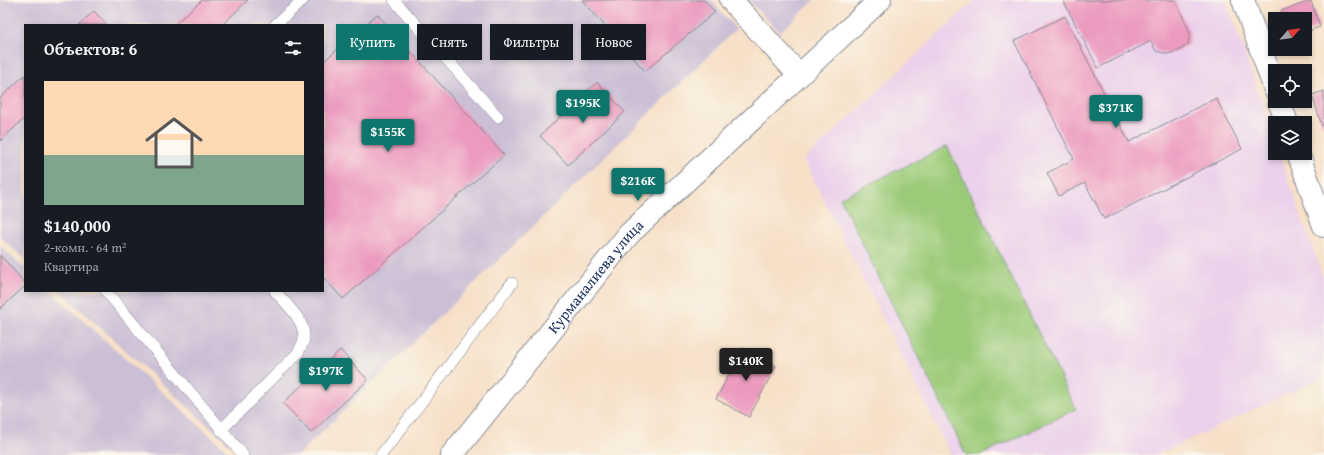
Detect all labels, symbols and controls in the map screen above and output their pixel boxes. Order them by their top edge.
north arrow [1268,12,1312,56]
map controls [1268,12,1312,160]
chip: Купить [336,24,409,60]
chip: Снять [417,24,482,60]
chip: Фильтры [490,24,573,60]
chip: Новое [581,24,646,60]
text: Объектов: 6 [44,36,137,61]
icon: filters [282,37,304,59]
button: locate [1268,64,1312,108]
pin: $195K [555,90,611,124]
text: $195K [565,93,601,112]
pin: $371K [1088,95,1144,129]
text: $371K [1098,98,1134,117]
icon: home [138,107,210,179]
button: layers [1268,116,1312,160]
pin: $155K [360,119,416,153]
text: $155K [370,122,406,141]
pin: $216K [610,168,666,202]
text: $216K [620,171,656,190]
text: $140,000 [44,213,110,238]
street label: Курманалиева улица [542,214,648,338]
text: 2-комн. · 64 m² [44,238,126,257]
text: Квартира [44,257,99,276]
pin: $140K [718,348,774,382]
text: $140K [728,351,764,370]
pin: $197K [298,358,354,392]
text: $197K [308,361,344,380]

